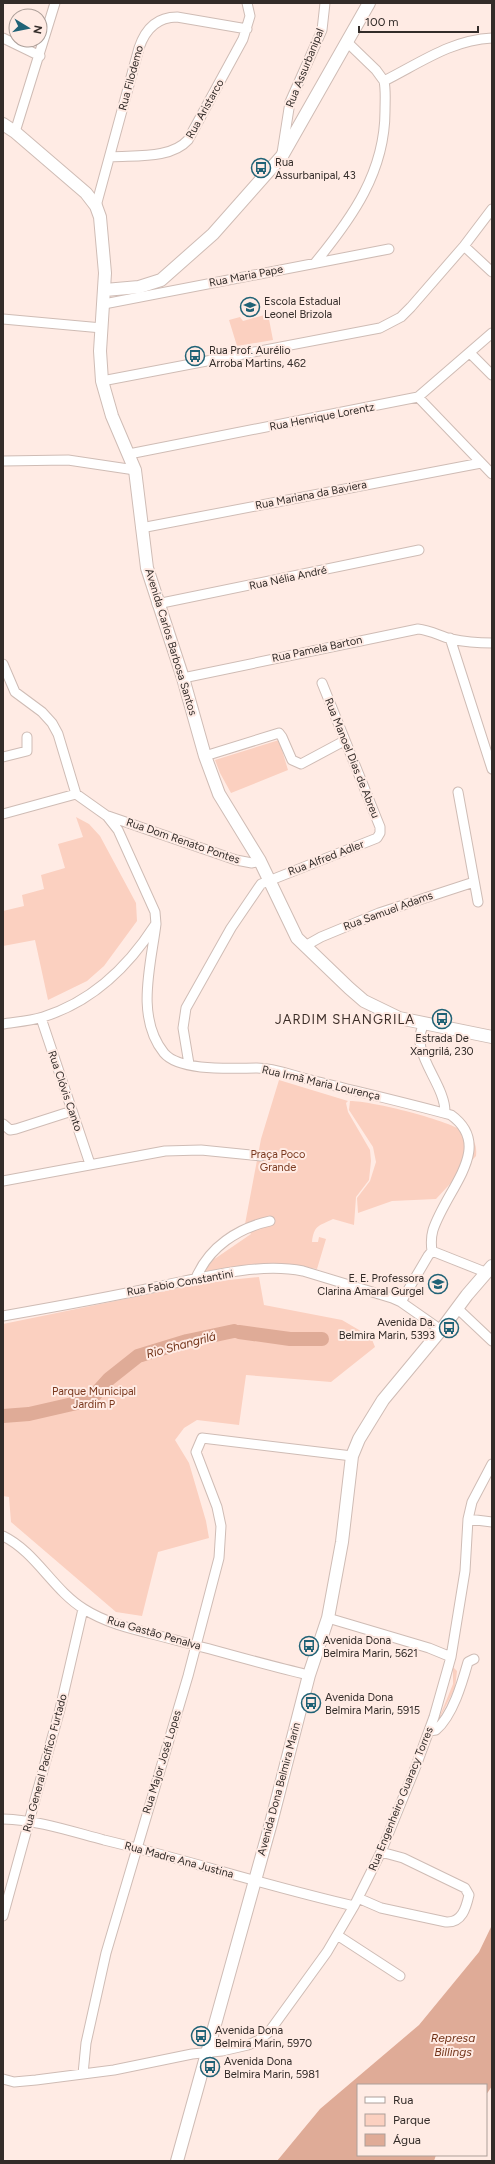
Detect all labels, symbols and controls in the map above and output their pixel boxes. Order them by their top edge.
north arrow [8,8,48,48]
scale bar [359,8,478,34]
text: 100 m [365,15,399,29]
text: N [30,24,44,35]
street label: Rua Assurbanipal [283,27,327,109]
street label: Rua Filodemo [116,44,146,112]
street label: Rua Aristarco [183,77,227,141]
place label: Rua Assurbanipal, 43 [275,156,356,182]
bus stop icon: Rua Assurbanipal, 43 [250,157,272,179]
street label: Rua Maria Pape [208,262,284,290]
place label: Escola Estadual Leonel Brizola [264,295,341,321]
school or university icon: Escola Estadual Leonel Brizola [239,296,261,318]
place label: Rua Prof. Aurélio Arroba Martins, 462 [209,344,306,370]
bus stop icon: Rua Prof. Aurélio Arroba Martins, 462 [184,345,206,367]
street label: Rua Henrique Lorentz [268,400,376,434]
street label: Rua Mariana da Baviera [254,478,368,512]
street label: Rua Nélia André [248,563,328,593]
street label: Avenida Carlos Barbosa Santos [142,567,200,717]
street label: Rua Pamela Barton [271,633,363,665]
street label: Rua Manoel Dias de Abreu [322,696,382,820]
street label: Rua Dom Renato Pontes [124,815,242,867]
street label: Rua Alfred Adler [286,837,366,878]
street label: Rua Samuel Adams [341,889,435,933]
bus stop icon: Estrada De Xangrilá, 230 [431,1008,453,1030]
district label: JARDIM SHANGRILA [275,1012,415,1027]
place label: Estrada De Xangrilá, 230 [410,1032,474,1058]
street label: Rua Clóvis Canto [45,1049,85,1133]
street label: Rua Irmã Maria Lourença [261,1063,381,1103]
park label: Praça Poco Grande [251,1148,305,1174]
street label: Rua Fabio Constantini [126,1267,234,1299]
place label: E. E. Professora Clarina Amaral Gurgel [317,1272,424,1298]
school or university icon: E. E. Professora Clarina Amaral Gurgel [427,1273,449,1295]
place label: Avenida Da. Belmira Marin, 5393 [339,1316,435,1342]
bus stop icon: Avenida Da. Belmira Marin, 5393 [438,1317,460,1339]
water label: Rio Shangrilá [145,1329,217,1361]
park label: Parque Municipal Jardim P [52,1385,136,1411]
street label: Rua Gastão Penalva [106,1613,202,1653]
place label: Avenida Dona Belmira Marin, 5621 [323,1634,418,1660]
bus stop icon: Avenida Dona Belmira Marin, 5621 [298,1635,320,1657]
place label: Avenida Dona Belmira Marin, 5915 [325,1691,420,1717]
street label: Rua General Pacífico Furtado [20,1692,70,1834]
bus stop icon: Avenida Dona Belmira Marin, 5915 [300,1692,322,1714]
street label: Rua Major José Lopes [140,1709,184,1815]
street label: Avenida Dona Belmira Marin [255,1721,303,1857]
street label: Rua Engenheiro Guaracy Torres [366,1725,436,1873]
street label: Rua Madre Ana Justina [123,1839,235,1881]
place label: Avenida Dona Belmira Marin, 5970 [215,2024,312,2050]
bus stop icon: Avenida Dona Belmira Marin, 5970 [190,2025,212,2047]
water label: Represa Billings [431,2031,475,2059]
place label: Avenida Dona Belmira Marin, 5981 [224,2055,319,2081]
bus stop icon: Avenida Dona Belmira Marin, 5981 [199,2056,221,2078]
legend [357,2084,487,2156]
text: Rua [393,2093,413,2107]
text: Parque [393,2113,431,2127]
text: Água [393,2133,421,2147]

